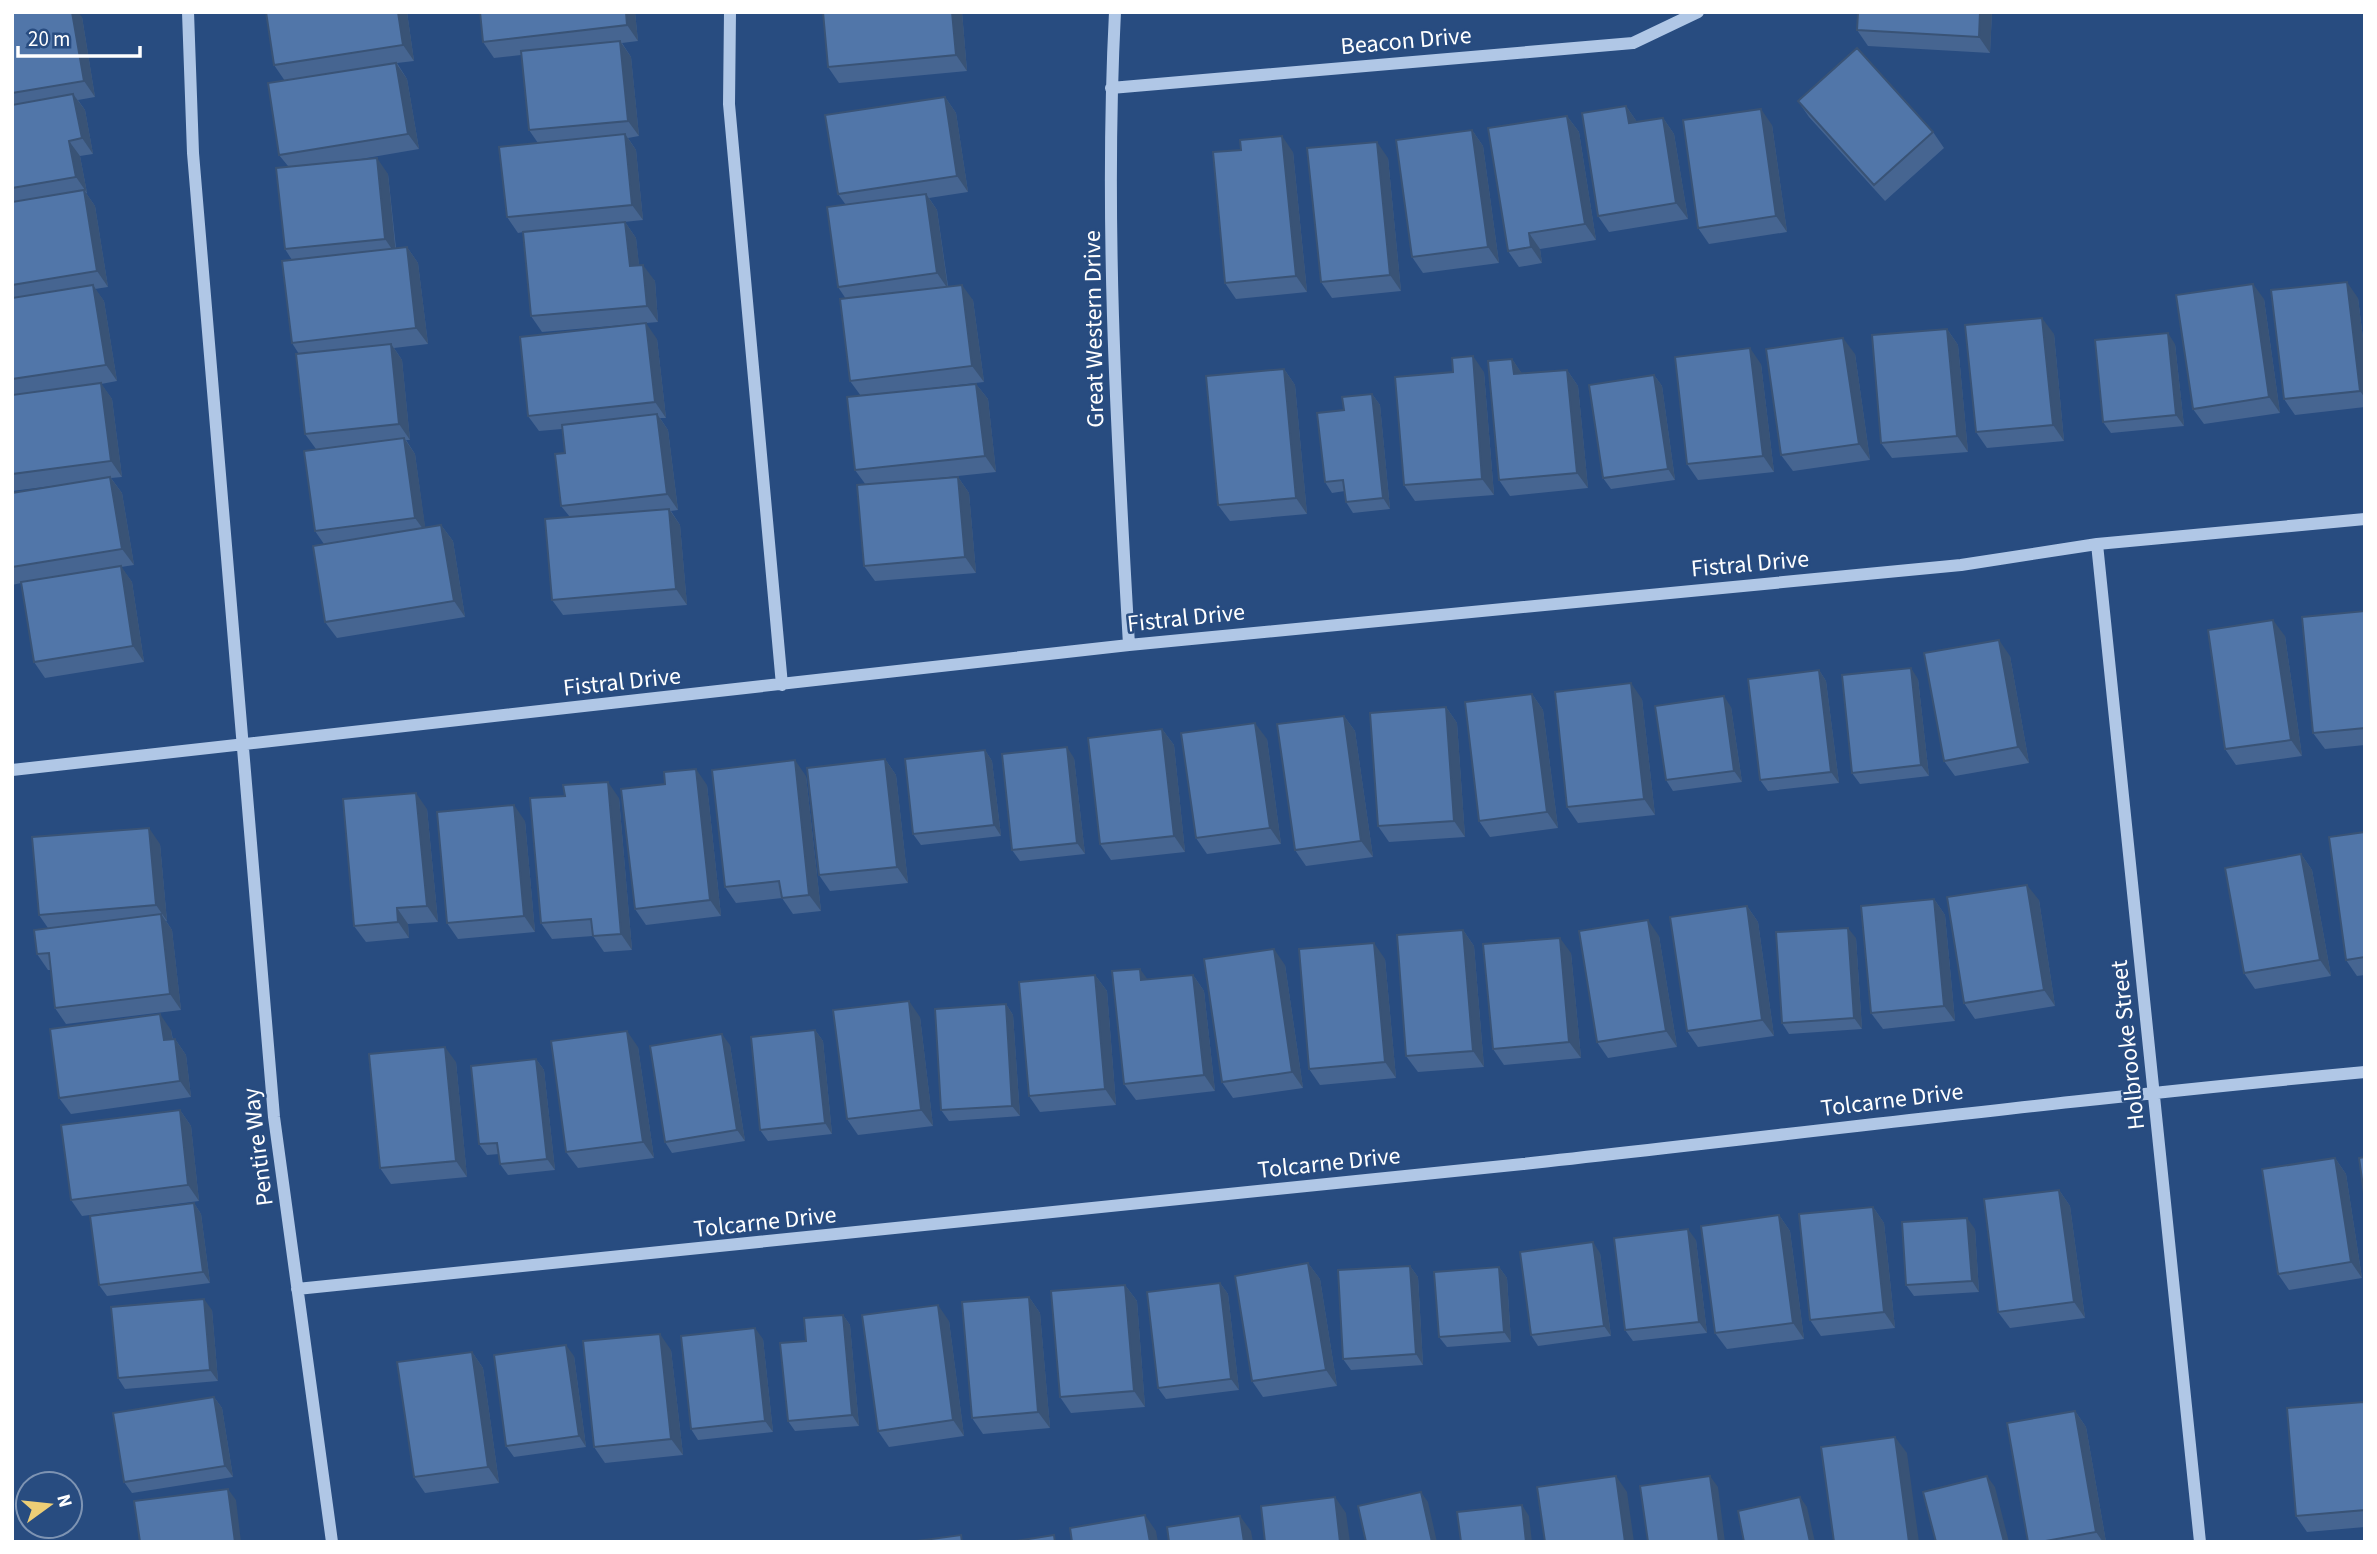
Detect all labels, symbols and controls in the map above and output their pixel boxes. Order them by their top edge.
scale bar [18,14,140,58]
street label: Beacon Drive [1339,18,1473,64]
text: 20 m [28,24,70,54]
street label: Great Western Drive [1075,230,1113,428]
street label: Fistral Drive [1690,541,1810,587]
street label: Fistral Drive [1125,594,1247,642]
street label: Fistral Drive [561,658,683,706]
street label: Holbrooke Street [2102,958,2154,1132]
street label: Tolcarne Drive [1819,1074,1965,1126]
street label: Pentire Way [233,1086,283,1208]
street label: Tolcarne Drive [1256,1138,1402,1188]
street label: Tolcarne Drive [692,1197,838,1247]
north arrow [14,1470,84,1540]
text: N [49,1491,79,1511]

